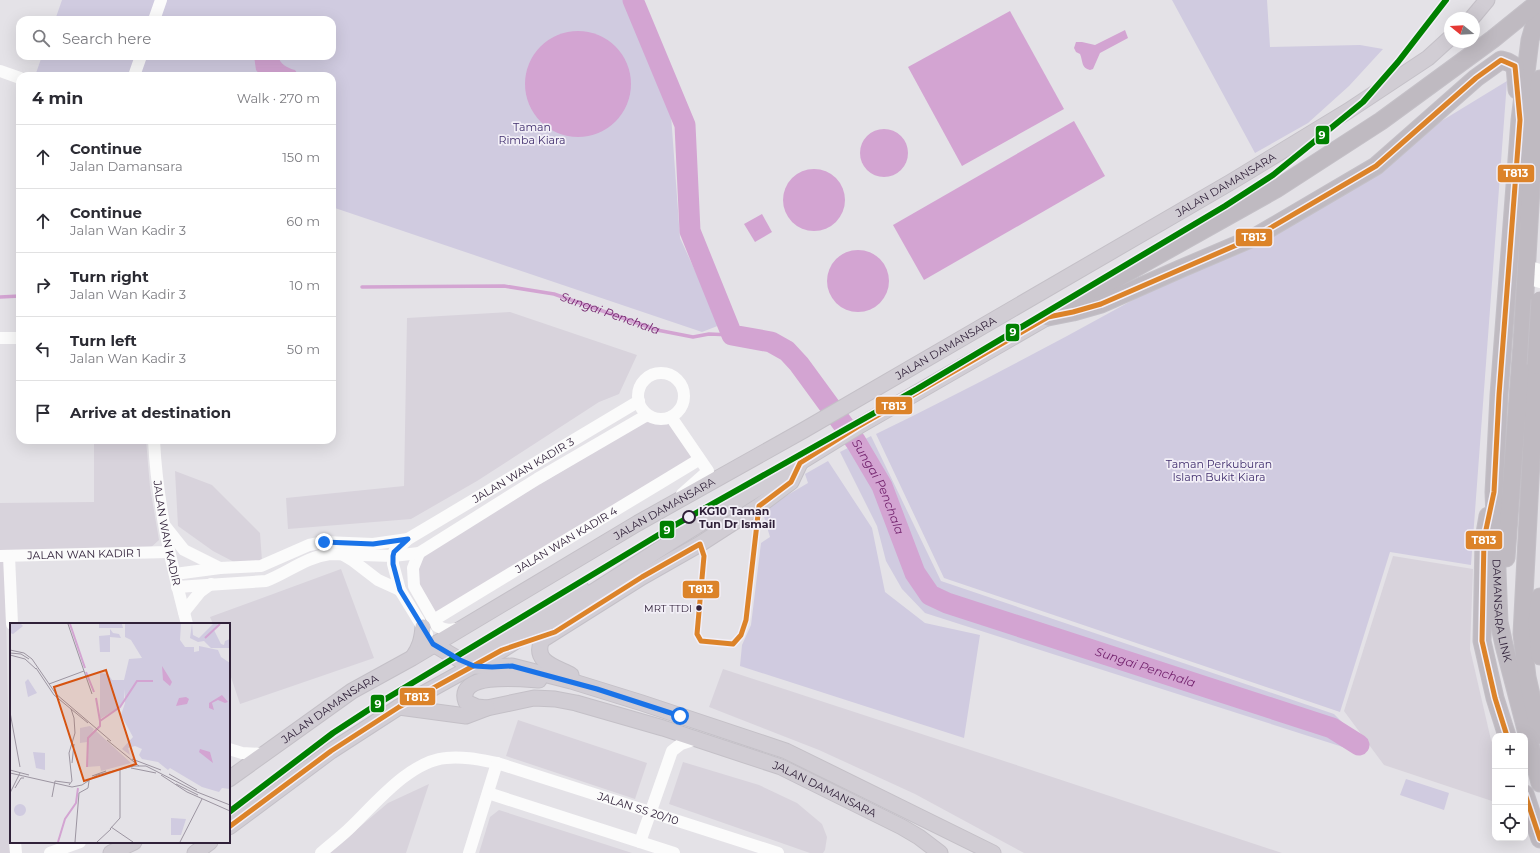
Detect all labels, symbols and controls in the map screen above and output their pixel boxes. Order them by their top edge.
north arrow [1444,12,1480,48]
search box [16,16,336,60]
icon: search [30,27,52,49]
text: Search here [62,29,151,48]
text: 4 min [32,88,83,108]
text: Walk · 270 m [237,90,320,106]
park label: Taman Rimba Kiara [498,120,566,147]
line badge: 9 [1315,125,1330,145]
text: 9 [1318,128,1326,142]
text: Continue [70,139,142,158]
icon: ahead [32,146,54,168]
text: 150 m [282,149,320,165]
street label: JALAN DAMANSARA [1172,149,1278,220]
text: Jalan Damansara [70,158,183,174]
line badge: T813 [1497,164,1535,183]
text: T813 [1504,166,1529,180]
text: Continue [70,203,142,222]
icon: ahead [32,210,54,232]
text: 60 m [286,213,320,229]
text: Jalan Wan Kadir 3 [70,222,186,238]
line badge: T813 [1235,228,1273,247]
text: T813 [1242,230,1267,244]
text: Turn right [70,267,149,286]
icon: right [32,274,54,296]
text: 10 m [290,277,320,293]
text: Jalan Wan Kadir 3 [70,286,186,302]
water label: Sungai Penchala [558,289,662,337]
street label: JALAN DAMANSARA [892,313,999,383]
line badge: 9 [1005,323,1020,342]
text: 9 [1009,325,1017,339]
text: Turn left [70,331,137,350]
icon: left [32,338,54,360]
text: 50 m [287,341,320,357]
text: Jalan Wan Kadir 3 [70,350,186,366]
line badge: T813 [875,396,913,415]
text: T813 [882,399,907,413]
icon: arrive [32,402,54,424]
text: Arrive at destination [70,403,231,422]
street label: JALAN WAN KADIR 3 [469,434,577,506]
water label: Sungai Penchala [849,436,908,536]
park label: Taman Perkuburan Islam Bukit Kiara [1166,457,1272,484]
street label: JALAN DAMANSARA [610,474,718,543]
street label: JALAN WAN KADIR [150,479,184,587]
street label: JALAN WAN KADIR 4 [512,503,621,577]
place label: KG10 Taman Tun Dr Ismail [699,504,775,531]
marker: KG10 Taman Tun Dr Ismail [682,510,696,524]
line badge: 9 [659,520,675,539]
text: 9 [663,523,671,537]
line badge: T813 [1465,530,1503,550]
route end [315,533,333,551]
text: T813 [1472,533,1497,547]
street label: JALAN WAN KADIR 1 [26,546,141,562]
street label: DAMANSARA LINK [1490,559,1515,664]
line badge: T813 [682,580,720,599]
text: T813 [689,582,714,596]
place label: MRT TTDI [644,602,692,615]
marker: MRT TTDI [694,603,704,613]
inset map [10,623,230,843]
water label: Sungai Penchala [1093,644,1197,690]
street label: JALAN DAMANSARA [278,671,381,747]
line badge: T813 [399,687,436,706]
text: T813 [405,690,430,704]
line badge: 9 [370,694,385,713]
text: 9 [374,697,382,711]
route start [671,707,689,725]
map controls [1492,733,1528,841]
button: + [1492,733,1528,769]
street label: JALAN DAMANSARA [770,757,879,820]
button: − [1492,769,1528,805]
street label: JALAN SS 20/10 [595,788,681,828]
button: locate [1492,805,1528,841]

